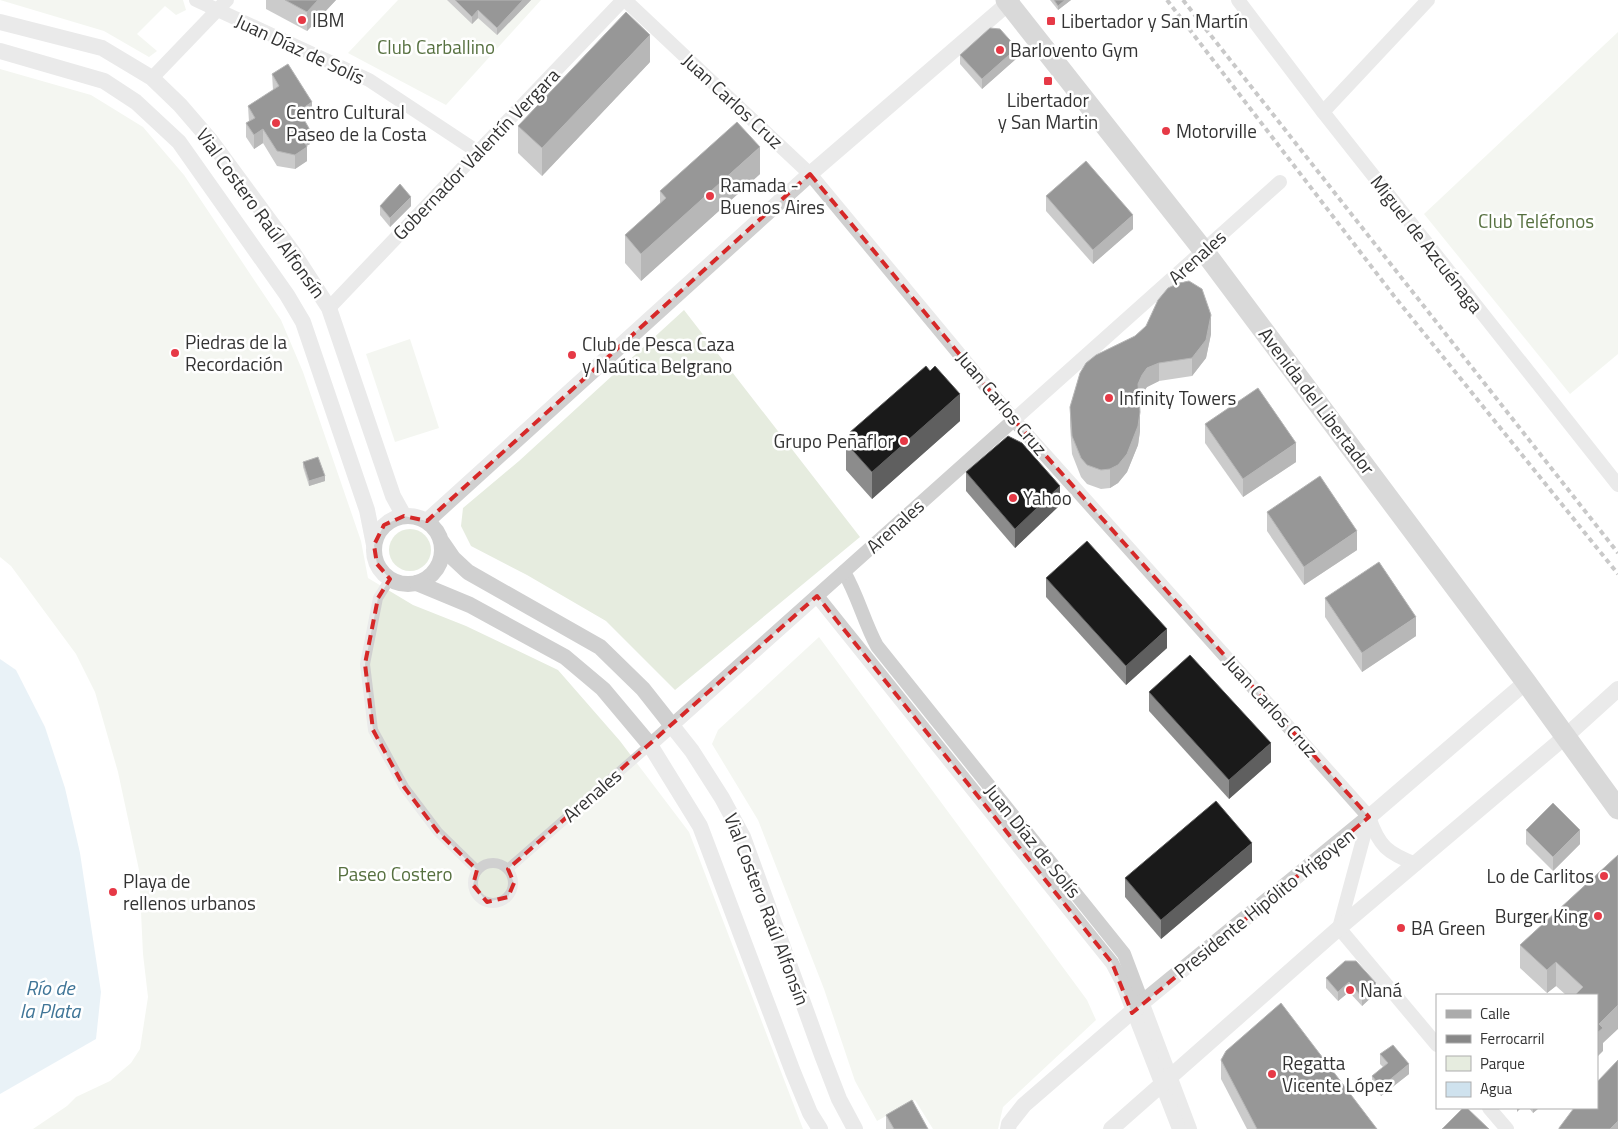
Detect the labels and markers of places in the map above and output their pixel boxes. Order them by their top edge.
place label: IBM [312,5,344,34]
place label: Libertador y San Martín [1061,6,1248,35]
marker: IBM [296,14,308,26]
marker: Libertador y San Martín [1045,15,1057,27]
place label: Barlovento Gym [1010,35,1138,64]
marker: Barlovento Gym [994,44,1006,56]
marker: Libertador y San Martin [1042,75,1054,87]
place label: Libertador y San Martin [998,85,1098,136]
place label: Centro Cultural Paseo de la Costa [286,97,427,148]
place label: Motorville [1176,116,1257,145]
marker: Centro Cultural Paseo de la Costa [270,117,282,129]
marker: Motorville [1160,125,1172,137]
place label: Ramada - Buenos Aires [720,170,825,221]
marker: Ramada - Buenos Aires [704,190,716,202]
place label: Piedras de la Recordación [185,327,287,378]
place label: Club de Pesca Caza y Naútica Belgrano [582,329,735,380]
marker: Piedras de la Recordación [169,347,181,359]
marker: Club de Pesca Caza y Naútica Belgrano [566,349,578,361]
place label: Infinity Towers [1119,383,1236,412]
marker: Infinity Towers [1103,392,1115,404]
place label: Grupo Peñaflor [774,426,894,455]
marker: Grupo Peñaflor [898,435,910,447]
place label: Yahoo [1023,483,1072,512]
marker: Yahoo [1007,492,1019,504]
place label: Lo de Carlitos [1486,861,1594,890]
place label: Playa de rellenos urbanos [123,866,256,917]
marker: Lo de Carlitos [1598,870,1610,882]
marker: Playa de rellenos urbanos [107,886,119,898]
place label: Burger King [1495,901,1588,930]
marker: Burger King [1592,910,1604,922]
place label: BA Green [1411,913,1486,942]
marker: BA Green [1395,922,1407,934]
place label: Naná [1360,975,1403,1004]
marker: Naná [1344,984,1356,996]
place label: Regatta Vicente López [1282,1048,1393,1099]
marker: Regatta Vicente López [1266,1068,1278,1080]

